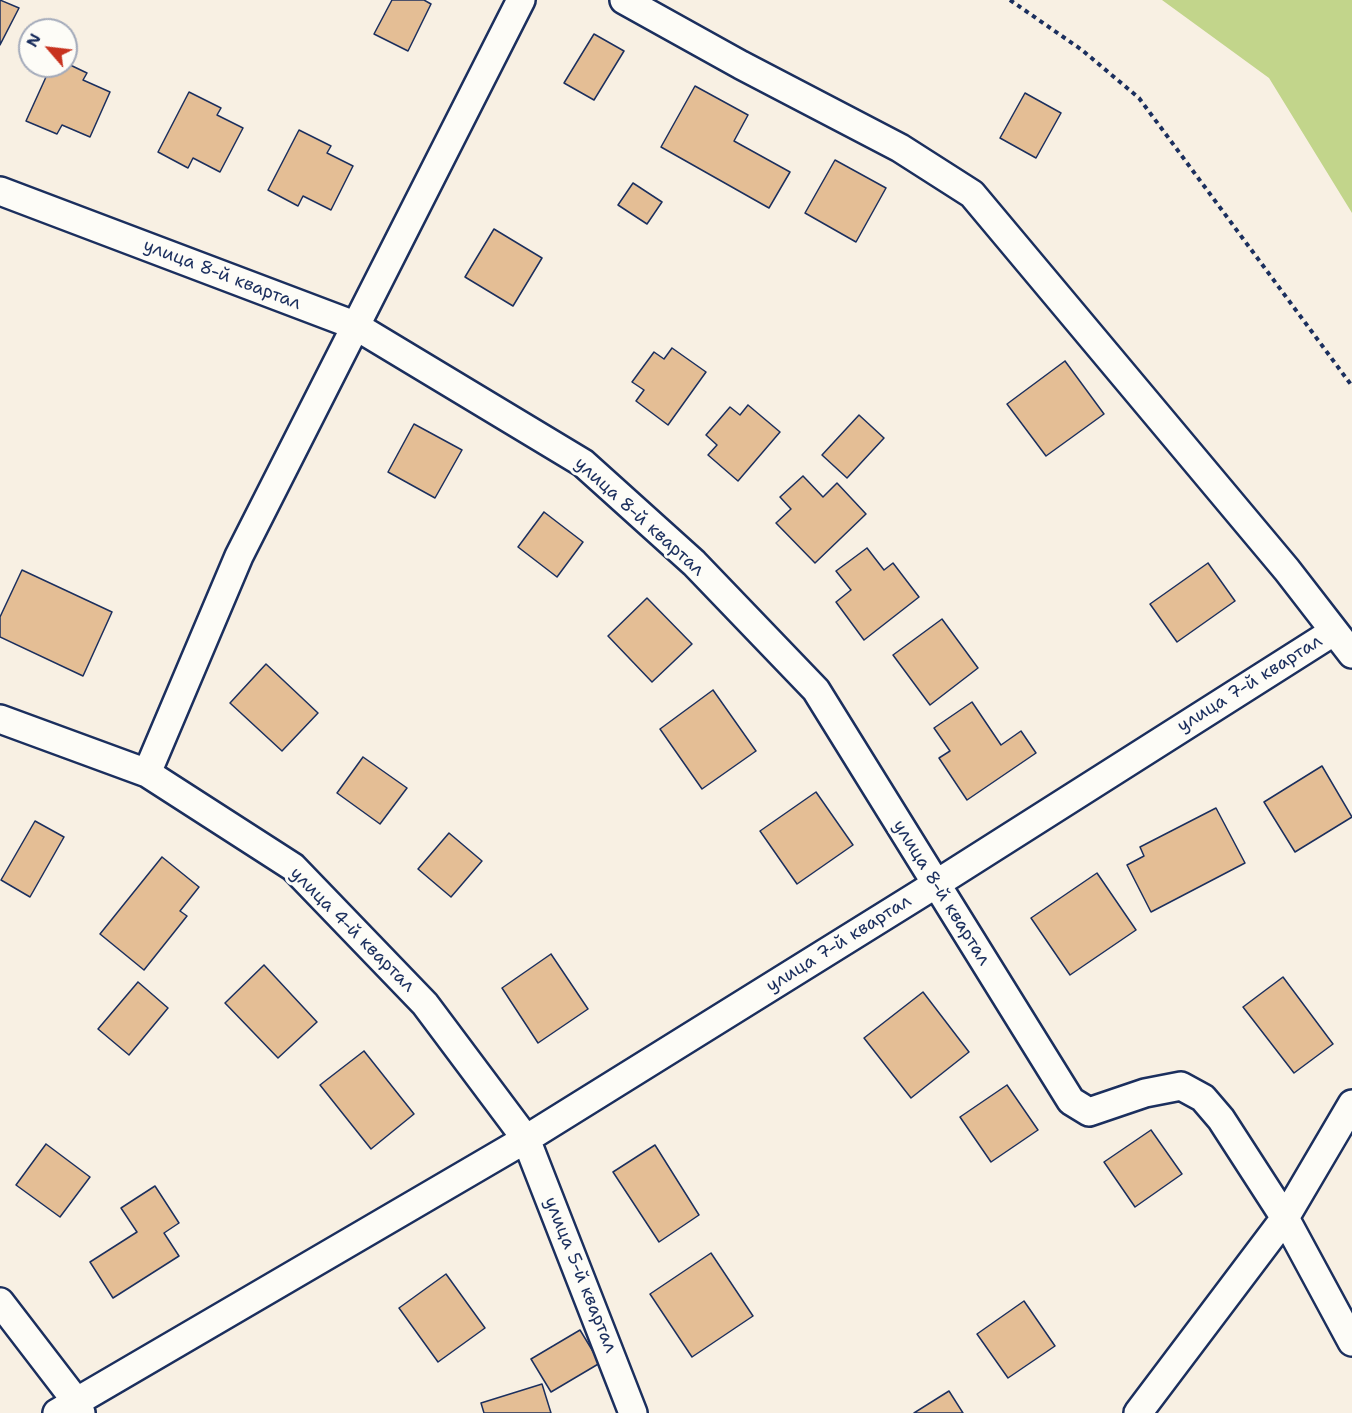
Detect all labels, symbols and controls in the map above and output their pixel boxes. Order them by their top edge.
north arrow [18,18,78,78]
text: N [21,30,46,51]
street label: улица 8-й квартал [140,235,304,315]
street label: улица 8-й квартал [570,453,708,581]
street label: улица 7-й квартал [1173,631,1327,737]
street label: улица 8-й квартал [887,816,995,970]
street label: улица 4-й квартал [285,863,419,997]
street label: улица 7-й квартал [762,891,916,997]
street label: улица 5-й квартал [539,1194,621,1356]

